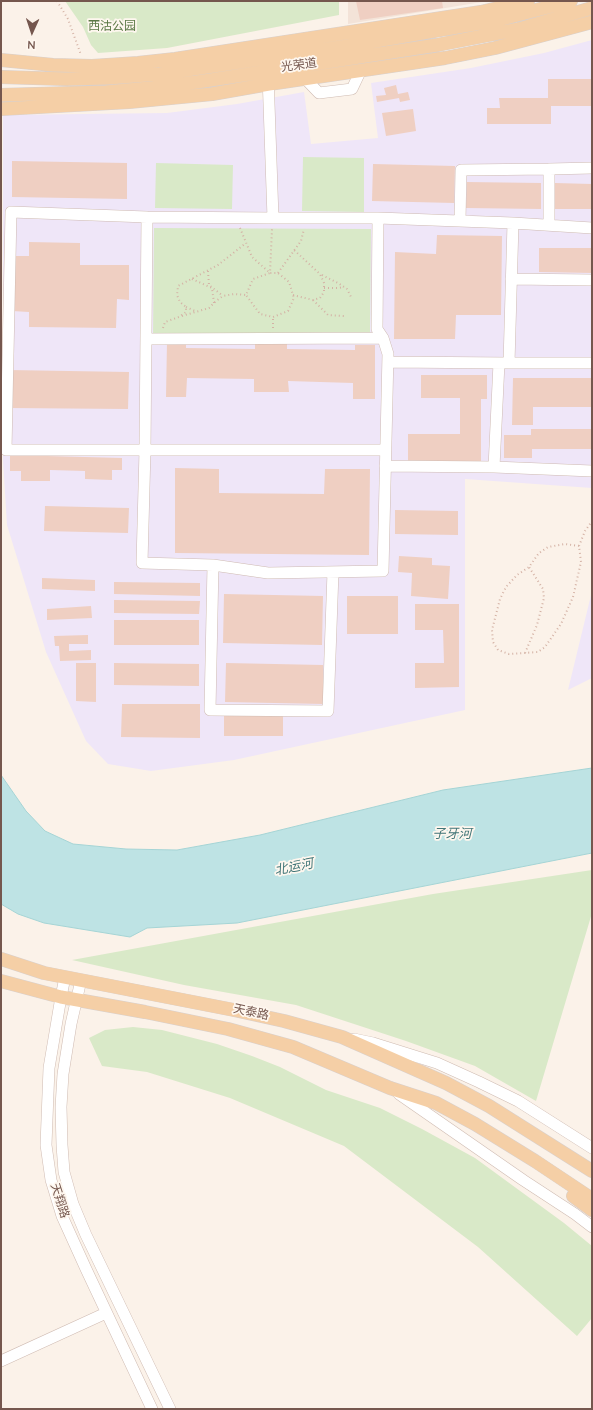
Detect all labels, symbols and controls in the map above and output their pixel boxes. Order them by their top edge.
north arrow [12,12,52,52]
park label: 西沽公园 [88,20,136,34]
text: N [27,37,36,52]
street label: 光荣道 [280,56,318,76]
water label: 子牙河 [433,827,471,843]
water label: 北运河 [273,857,315,879]
street label: 天泰路 [232,1002,270,1024]
street label: 天翔路 [47,1182,71,1220]

